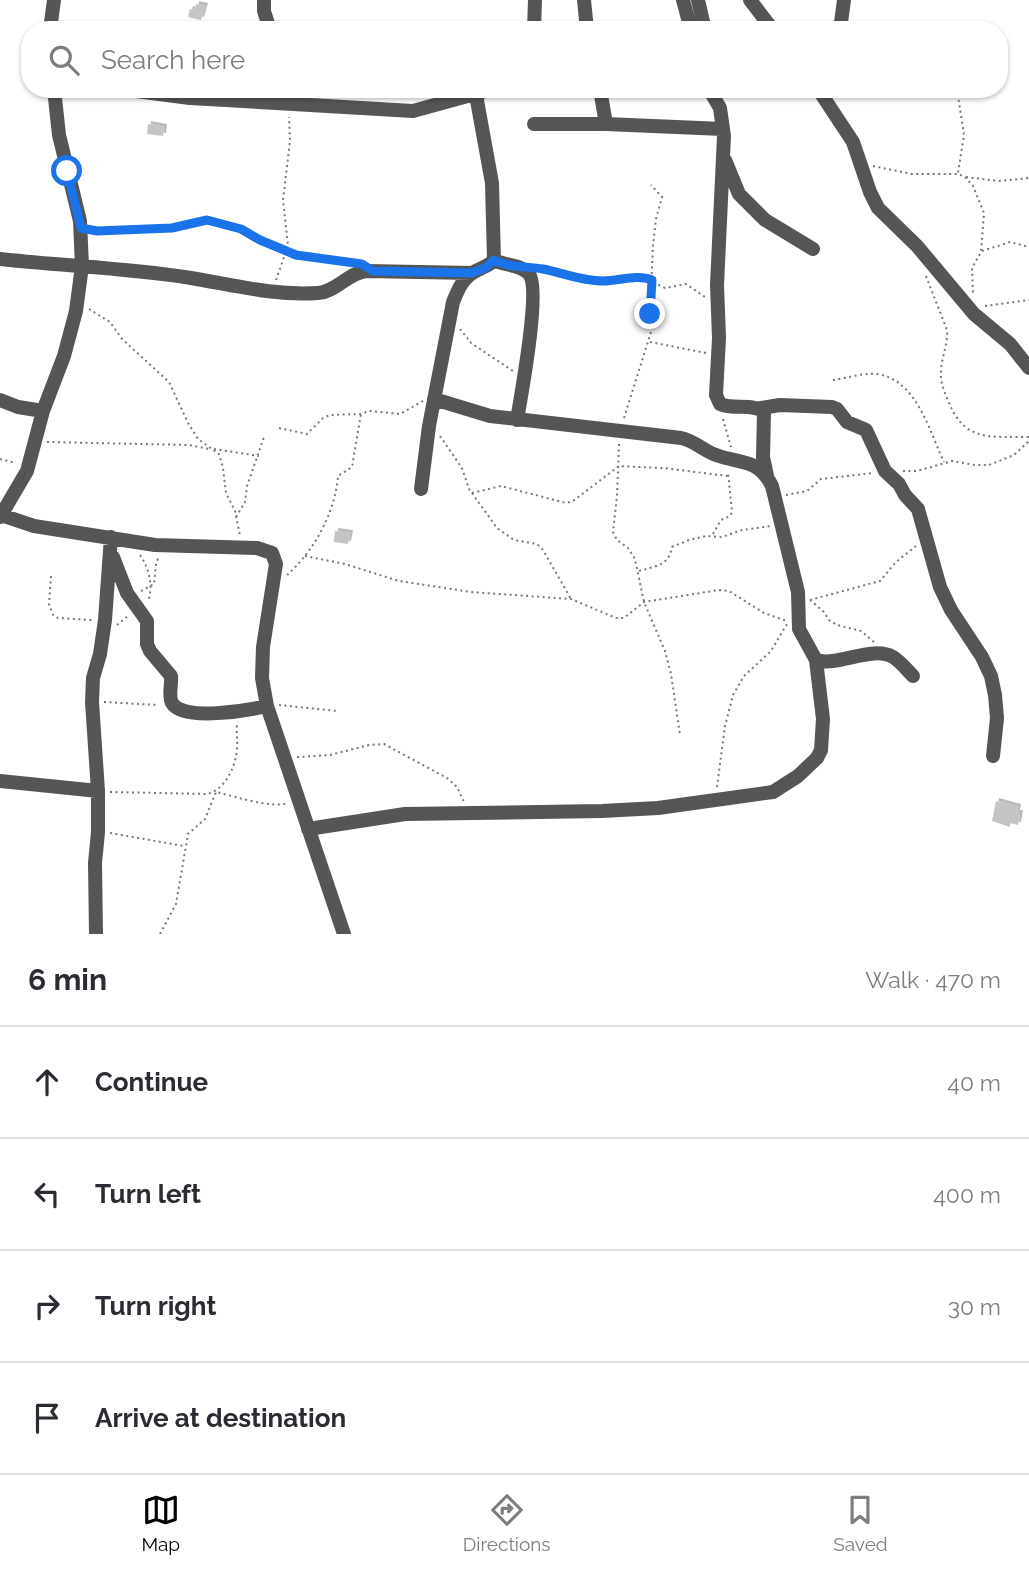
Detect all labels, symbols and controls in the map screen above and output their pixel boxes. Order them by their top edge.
search box [21,21,1008,98]
icon: search [45,41,83,79]
text: Search here [101,45,245,75]
route start [51,155,82,186]
route end [634,298,665,329]
text: 6 min [28,962,107,997]
text: Walk · 470 m [865,966,1001,993]
icon: ahead [28,1063,66,1101]
text: Continue [95,1067,208,1097]
text: 40 m [947,1069,1001,1096]
icon: left [28,1175,66,1213]
text: Turn left [95,1179,201,1209]
text: 400 m [933,1181,1001,1208]
icon: right [28,1287,66,1325]
text: Turn right [95,1291,216,1321]
text: 30 m [948,1293,1001,1320]
icon: arrive [28,1399,66,1437]
text: Arrive at destination [95,1403,346,1433]
tab: Map [141,1491,180,1555]
tab: Directions [463,1491,551,1555]
tab: Saved [833,1491,888,1555]

